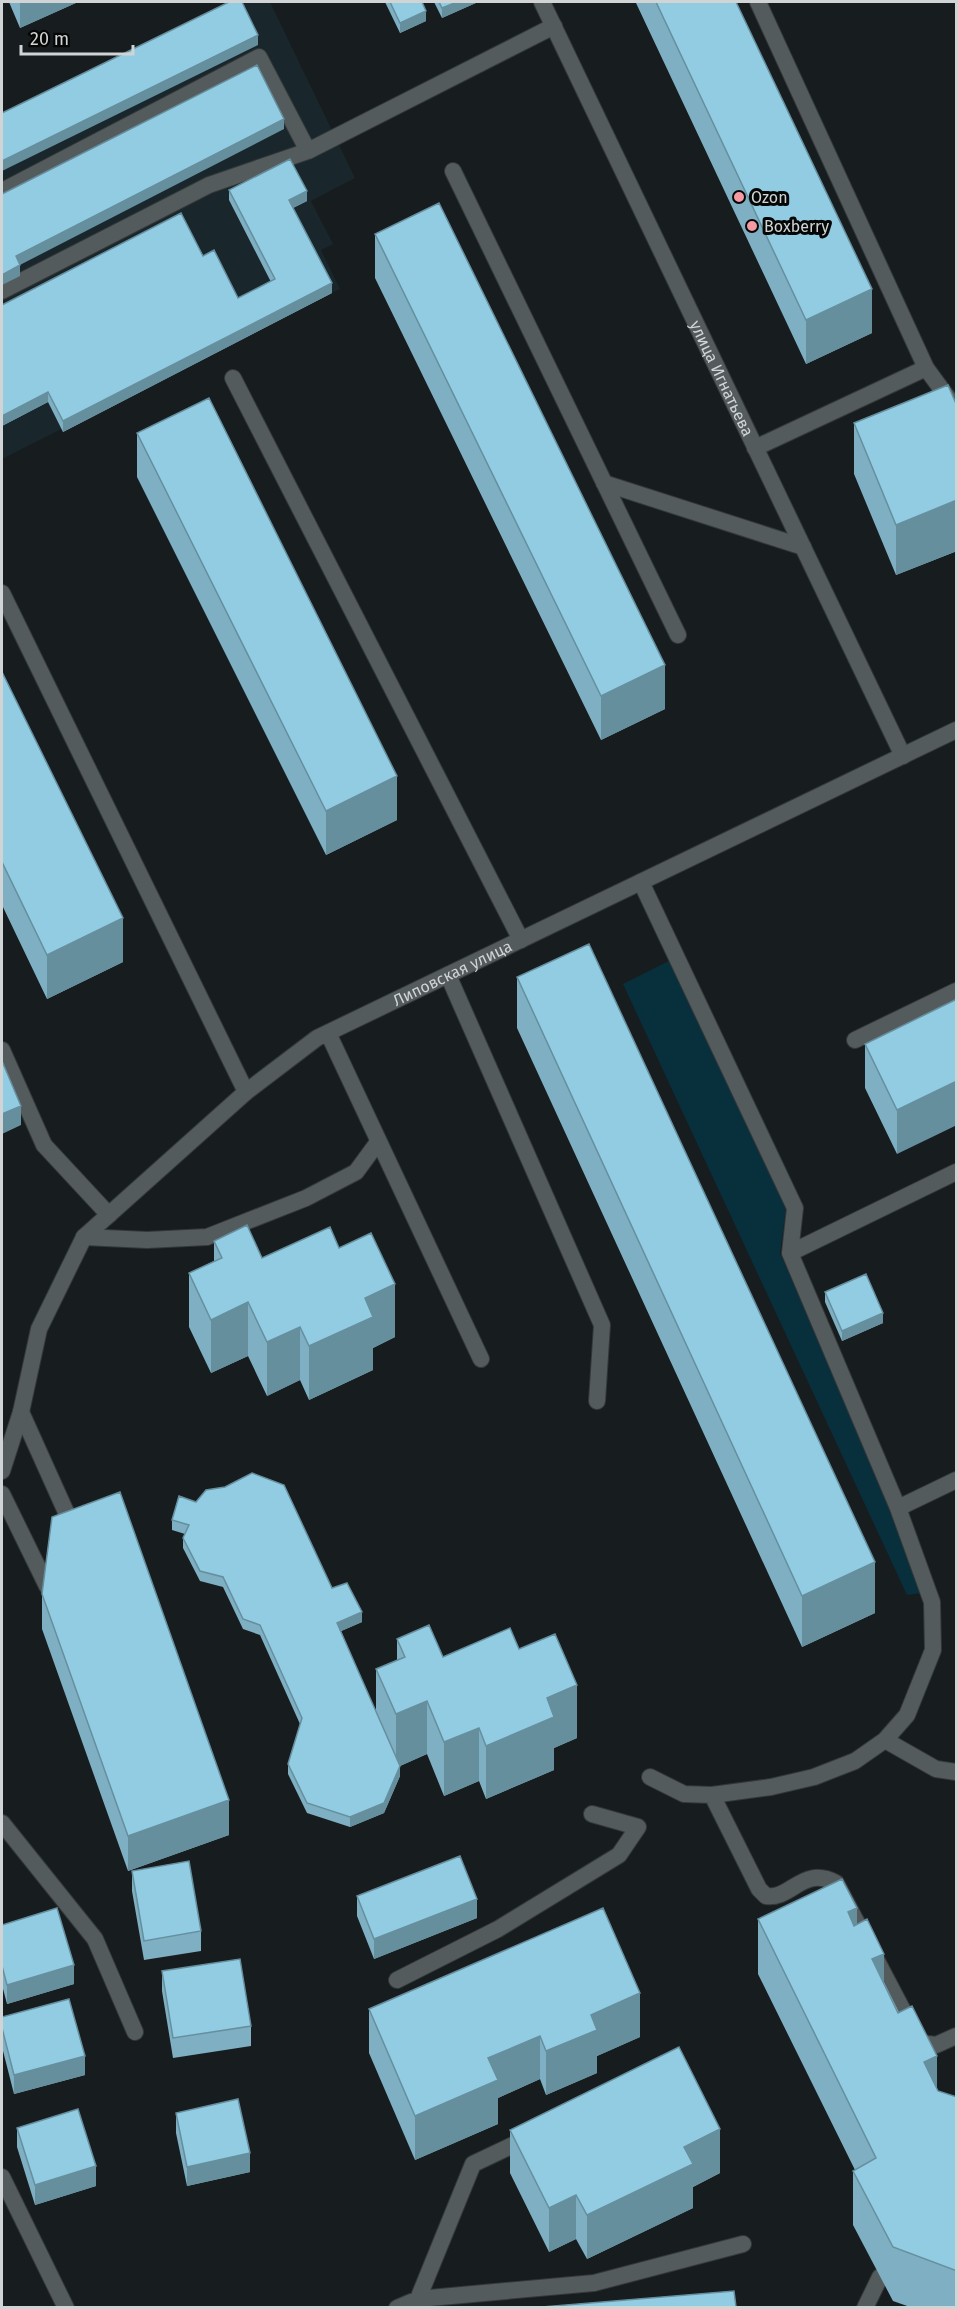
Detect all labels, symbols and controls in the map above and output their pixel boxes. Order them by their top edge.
scale bar [21,18,134,56]
text: 20 m [30,28,69,50]
place label: Ozon [751,188,788,207]
marker: Ozon [732,190,746,204]
place label: Boxberry [764,217,829,236]
marker: Boxberry [745,219,759,233]
street label: улица Игнатьева [686,317,757,439]
street label: Липовская улица [390,936,515,1010]

